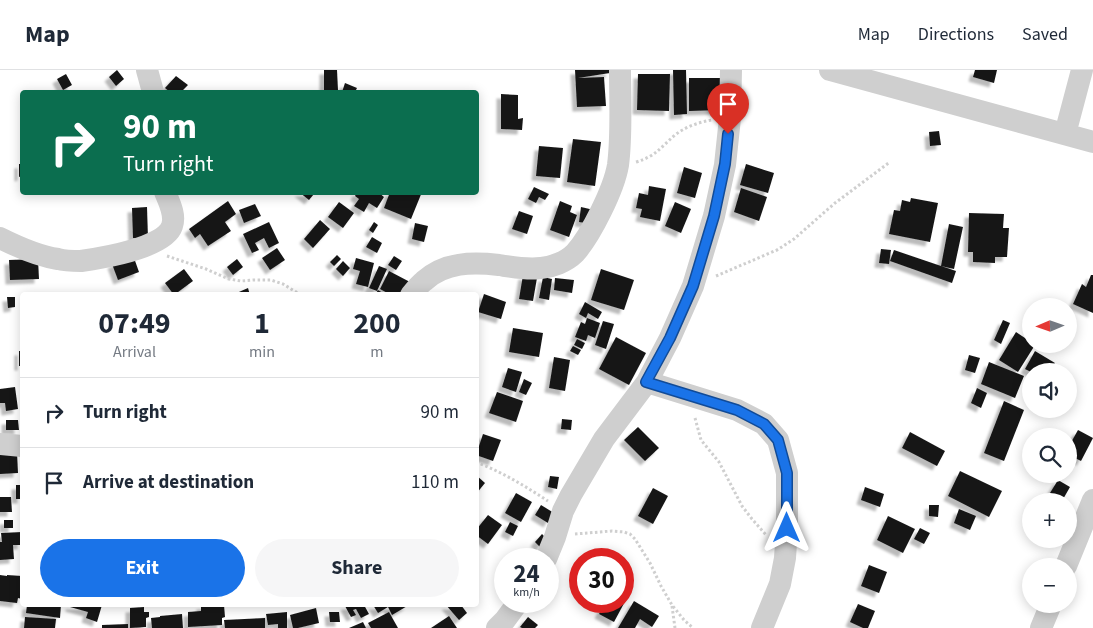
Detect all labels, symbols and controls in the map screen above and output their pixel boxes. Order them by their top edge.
text: Map [25,17,70,52]
text: Map [858,22,890,47]
text: Directions [918,22,994,47]
text: Saved [1022,22,1068,47]
pin [707,83,749,134]
icon: arrive [714,90,742,118]
text: 90 m [123,102,197,152]
icon: right [40,110,105,175]
text: Turn right [123,148,213,180]
north arrow [1022,298,1078,352]
map controls [1022,298,1077,613]
text: 07:49 [98,302,171,345]
text: 1 [254,302,270,345]
text: 200 [353,302,401,345]
text: Arrival [113,341,156,363]
text: min [249,341,275,363]
text: m [370,341,384,363]
button: sound [1022,363,1077,418]
icon: right [40,399,68,427]
text: Turn right [83,399,167,426]
text: 90 m [421,399,459,426]
button: search [1022,428,1077,483]
icon: arrive [40,469,68,497]
text: Arrive at destination [83,469,254,496]
text: 110 m [411,469,459,496]
button: + [1022,493,1077,548]
position arrow [760,501,812,553]
button: Exit [40,539,245,597]
button: Share [255,539,459,597]
speed limit sign: 30 [569,548,634,613]
text: 24 [513,556,540,592]
button: − [1022,558,1077,613]
text: km/h [513,584,540,601]

